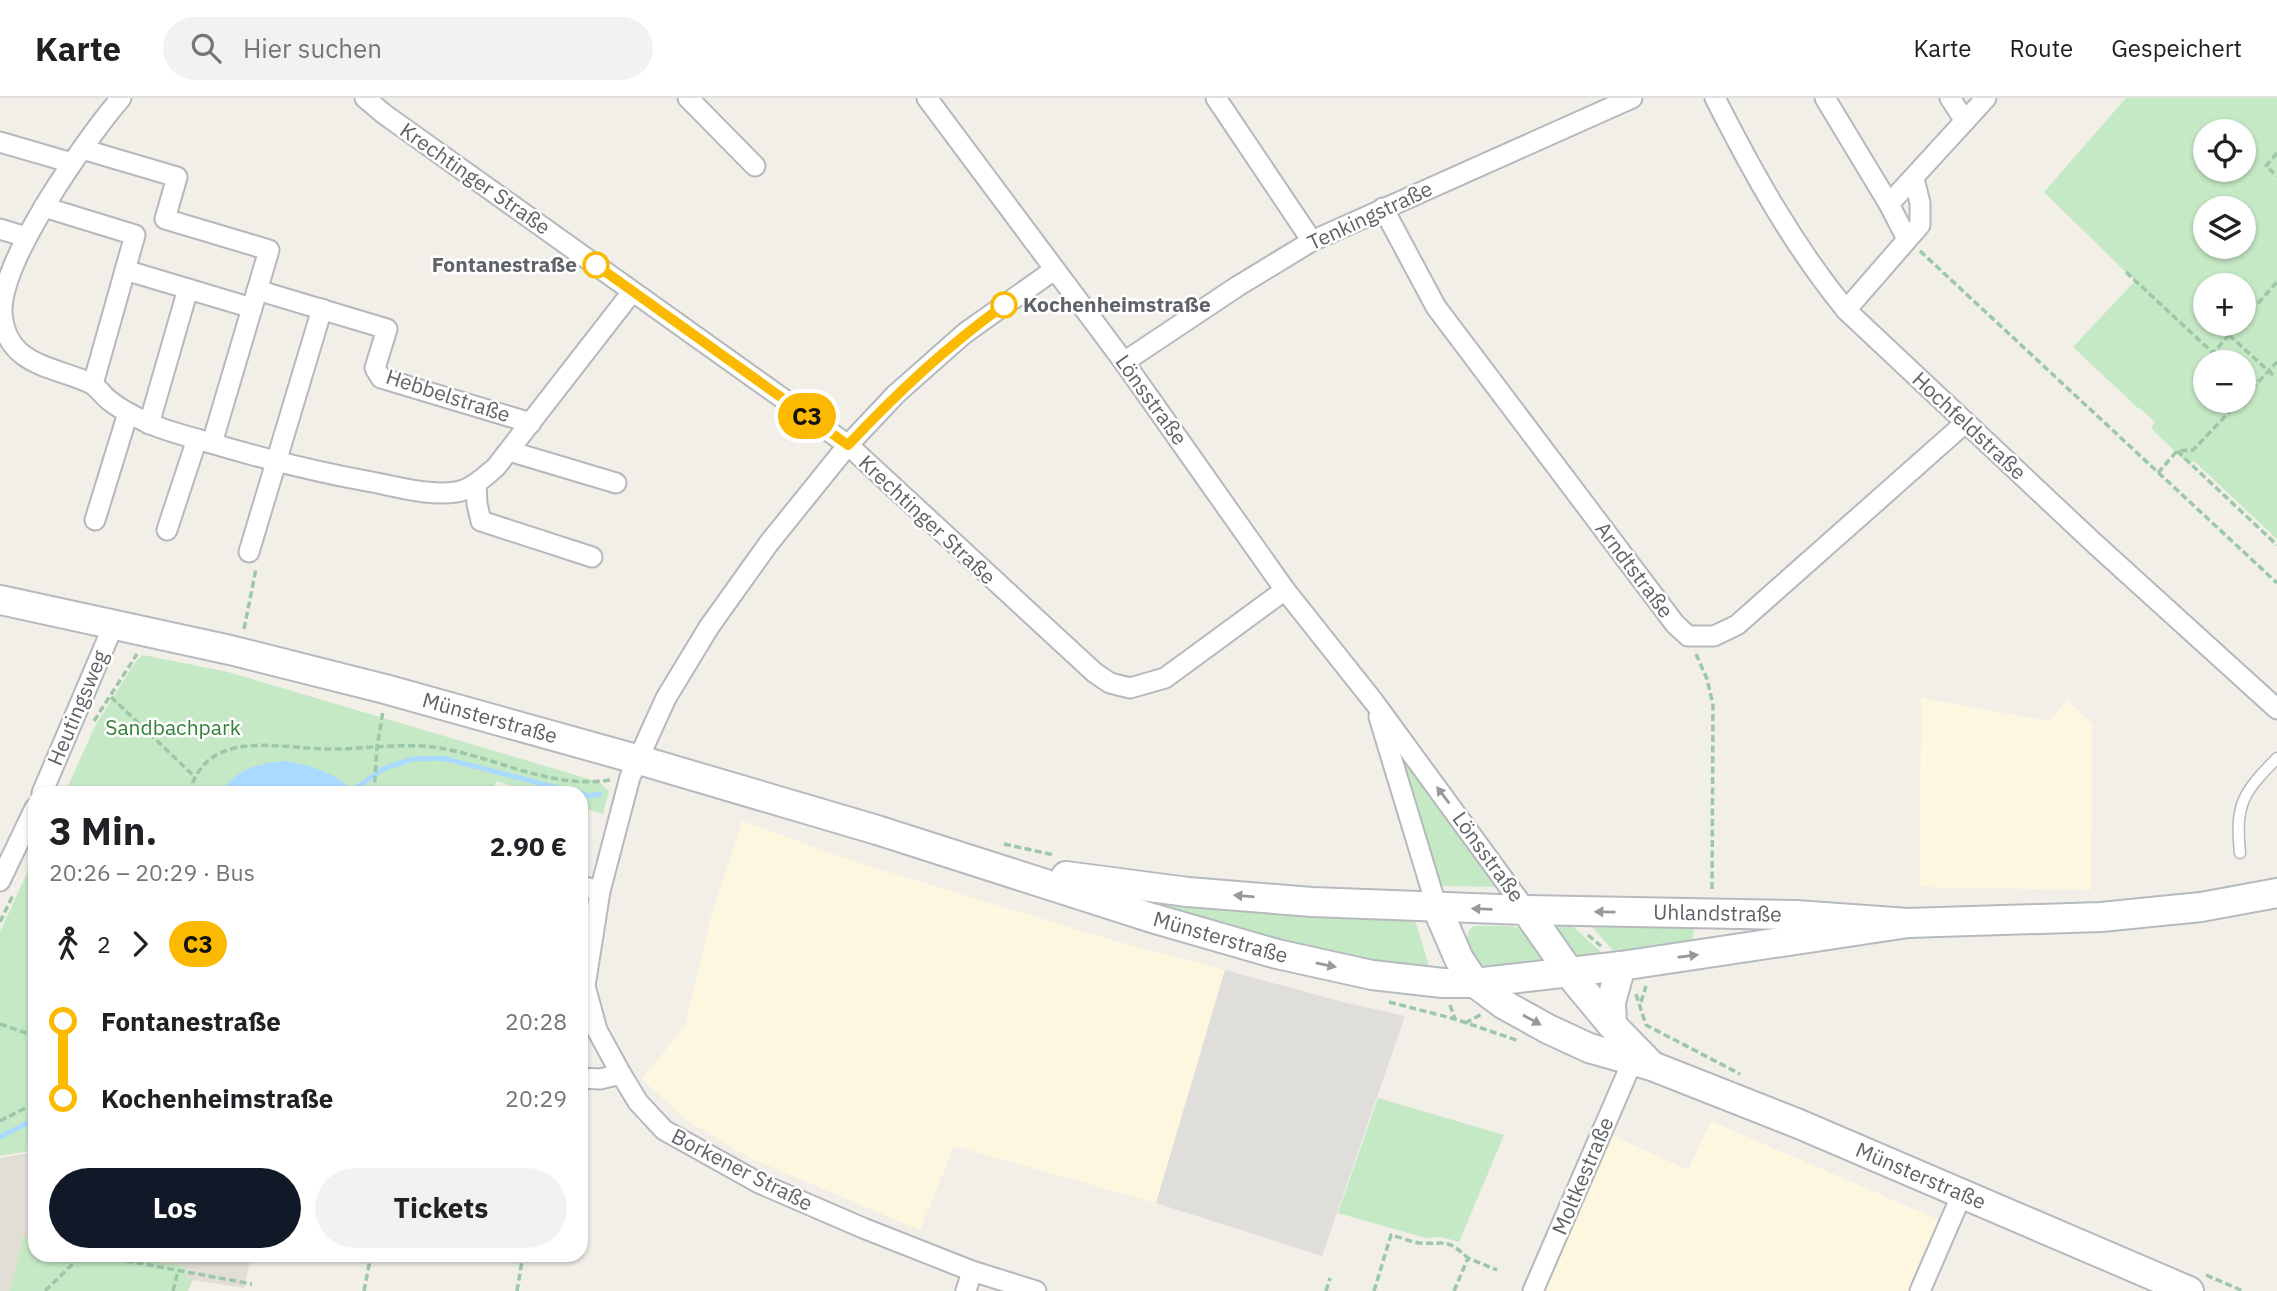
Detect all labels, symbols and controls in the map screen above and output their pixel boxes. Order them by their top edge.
search box [163,17,653,80]
text: Karte [35,27,121,70]
icon: search [187,29,225,67]
text: Hier suchen [243,31,382,65]
text: Karte [1913,32,1972,64]
text: Route [2010,32,2073,64]
text: Gespeichert [2111,32,2242,64]
street label: Krechtinger Straße [395,116,556,241]
map controls [2193,119,2256,413]
button: locate [2193,119,2256,182]
street label: Tenkingstraße [1303,174,1437,256]
button: layers [2193,196,2256,259]
place label: Fontanestraße [432,250,577,278]
marker: Fontanestraße [583,252,609,278]
button: + [2193,273,2256,336]
place label: Kochenheimstraße [1023,290,1211,318]
marker: Kochenheimstraße [991,292,1017,318]
street label: Lönsstraße [1110,349,1194,450]
button: − [2193,350,2256,413]
street label: Hebbelstraße [383,362,514,428]
street label: Hochfeldstraße [1907,365,2033,485]
line badge: C3 [776,393,838,439]
text: C3 [792,400,822,432]
street label: Krechtinger Straße [853,448,1002,590]
street label: Arndtstraße [1589,515,1680,623]
street label: Heutingsweg [40,646,114,770]
street label: Münsterstraße [419,685,561,749]
park label: Sandbachpark [105,713,241,741]
one-way arrow [1436,786,1450,805]
text: 3 Min. [49,806,157,855]
street label: Lönsstraße [1447,806,1531,907]
text: 2.90 € [490,829,567,863]
text: 20:26 – 20:29 · Bus [49,857,255,887]
one-way arrow [1233,890,1255,901]
street label: Uhlandstraße [1653,897,1782,928]
one-way arrow [1471,903,1493,915]
street label: Münsterstraße [1150,904,1291,969]
one-way arrow [1594,906,1616,918]
icon: walk [49,925,87,963]
icon: forward [121,925,159,963]
text: C3 [183,928,213,960]
text: 2 [97,929,111,959]
one-way arrow [1678,950,1700,961]
one-way arrow [1315,960,1337,971]
text: Fontanestraße [101,1004,281,1038]
text: 20:28 [505,1006,567,1036]
one-way arrow [1522,1014,1541,1026]
text: Kochenheimstraße [101,1081,333,1115]
text: 20:29 [505,1083,567,1113]
street label: Moltkestraße [1545,1112,1619,1239]
street label: Borkener Straße [667,1121,818,1217]
street label: Münsterstraße [1852,1135,1990,1215]
button: Los [49,1168,301,1248]
button: Tickets [315,1168,567,1248]

